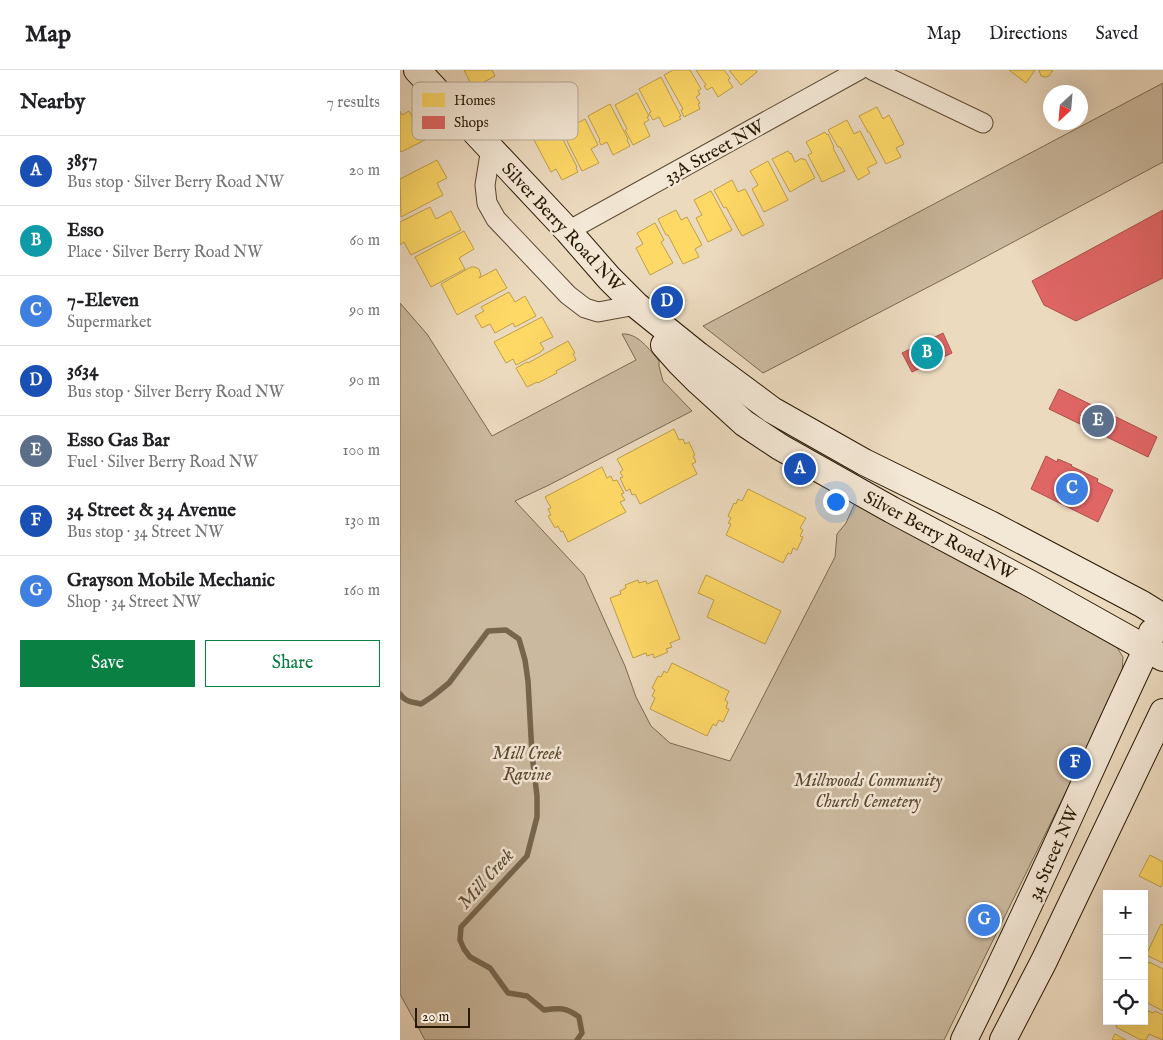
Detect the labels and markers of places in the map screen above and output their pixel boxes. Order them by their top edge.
pin: D [651,283,683,321]
pin: B [911,334,943,372]
pin: E [1082,402,1114,440]
pin: A [784,450,816,488]
pin: C [1056,470,1088,508]
pin: F [1059,744,1091,782]
pin: G [968,901,1000,939]

